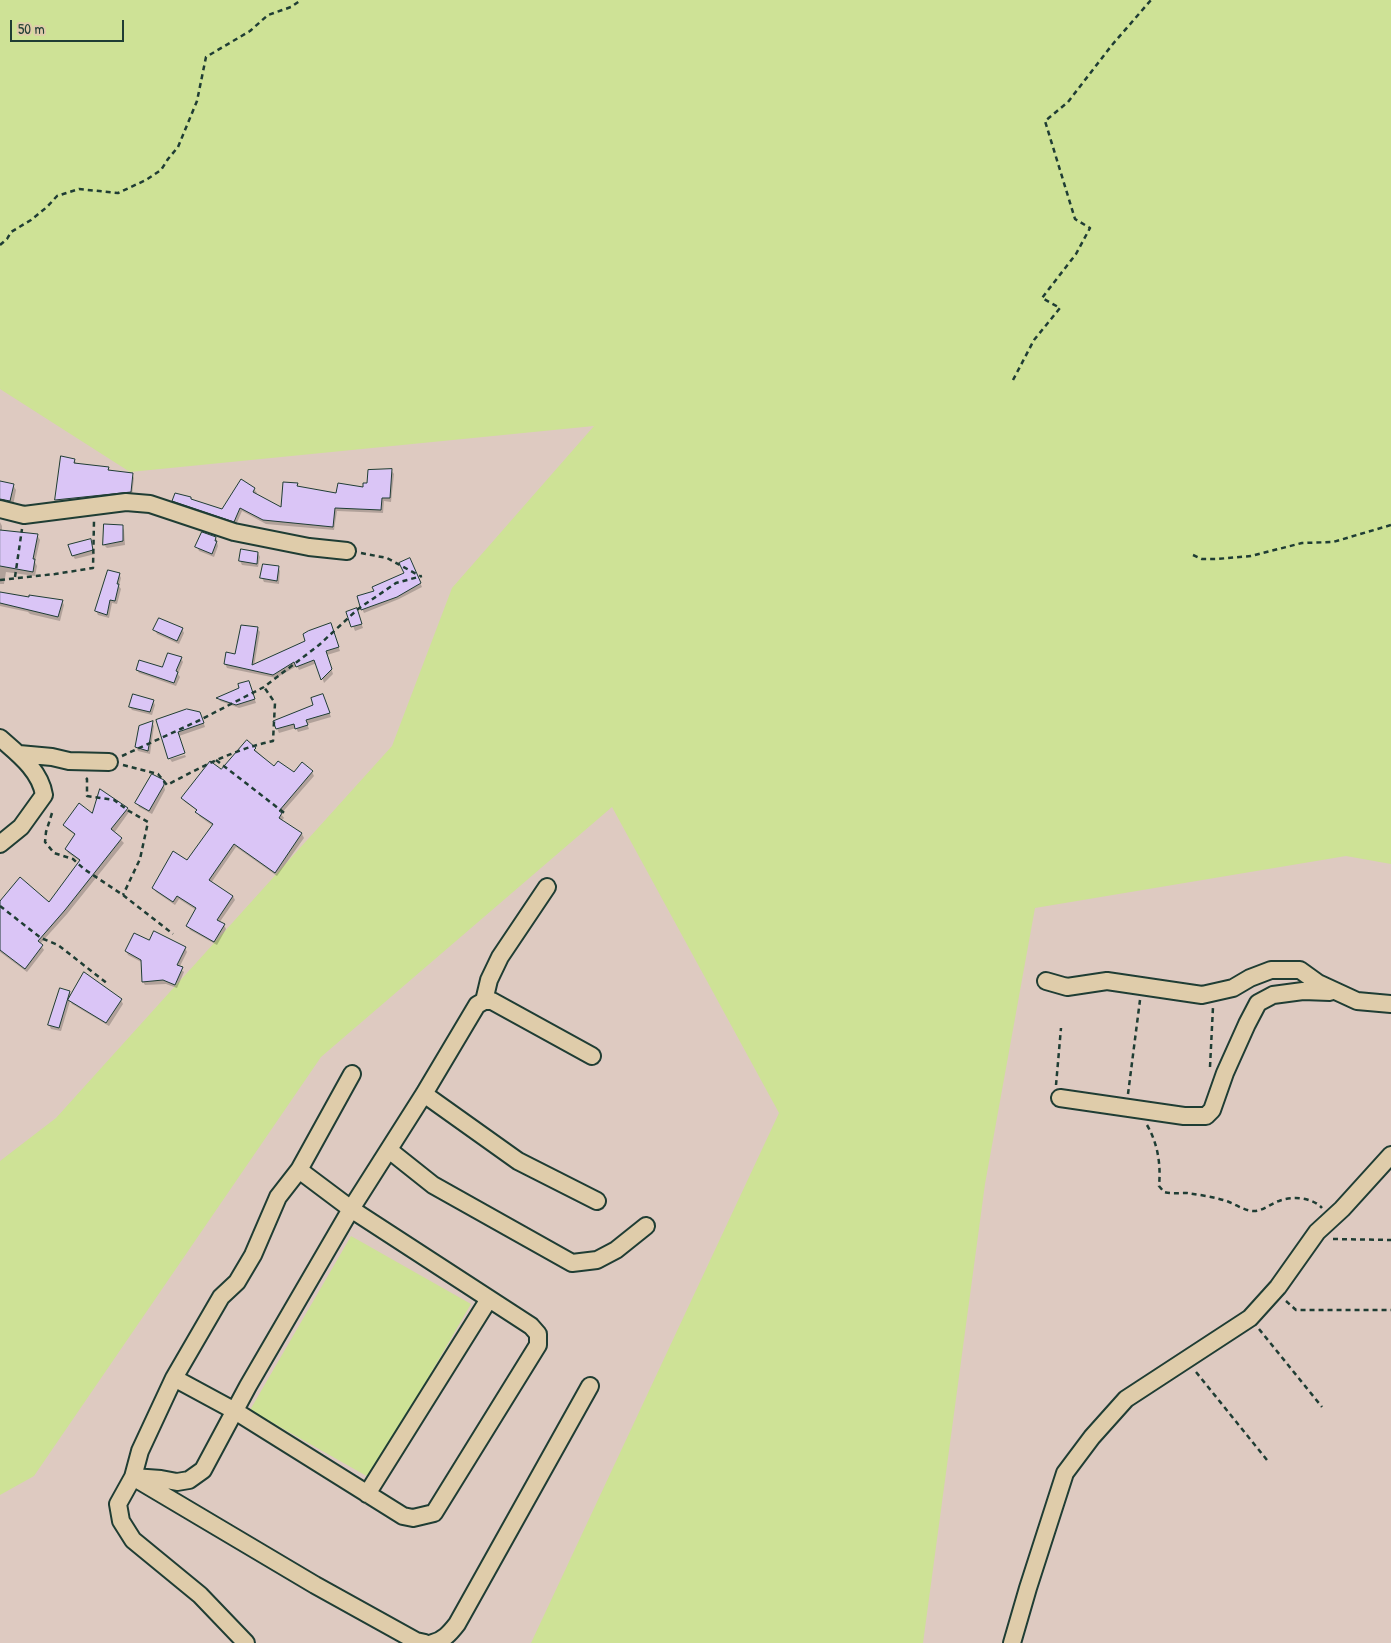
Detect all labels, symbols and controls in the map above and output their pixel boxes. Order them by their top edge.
scale bar [12,10,126,42]
text: 50 m [18,18,45,39]

